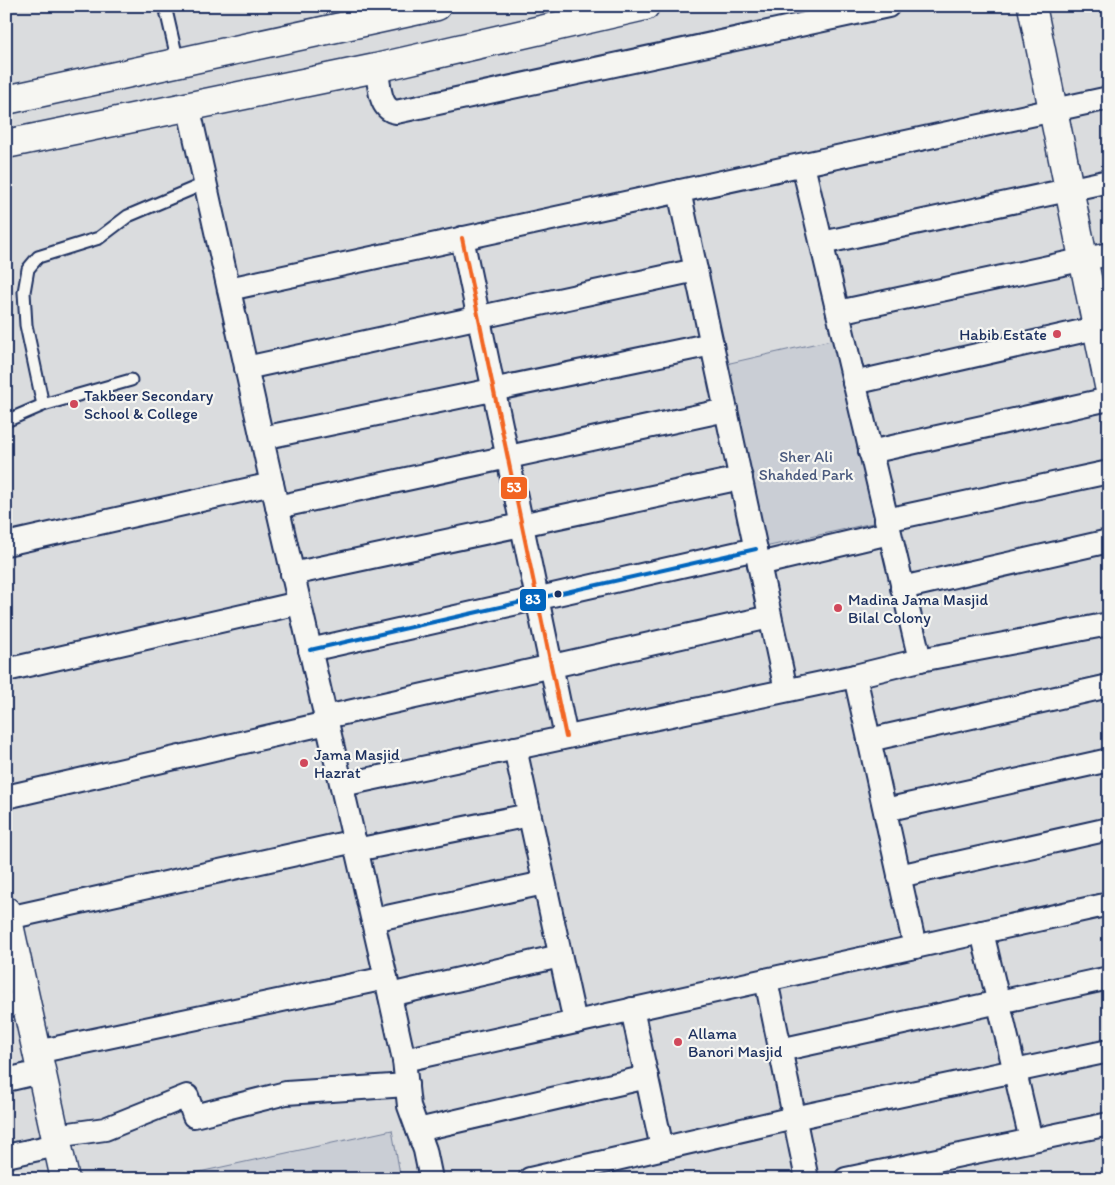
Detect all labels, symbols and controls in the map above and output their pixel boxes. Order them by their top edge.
place label: Habib Estate [959,325,1047,344]
marker: Habib Estate [1051,328,1063,340]
place label: Takbeer Secondary School & College [84,386,214,423]
marker: Takbeer Secondary School & College [68,398,80,410]
park label: Sher Ali Shahded Park [759,447,854,484]
line badge: 53 [500,476,528,500]
text: 53 [507,479,522,496]
line badge: 83 [519,588,547,612]
unlabelled marker [553,589,563,599]
place label: Madina Jama Masjid Bilal Colony [848,590,988,627]
text: 83 [525,591,541,608]
marker: Madina Jama Masjid Bilal Colony [832,602,844,614]
place label: Jama Masjid Hazrat [314,745,400,782]
marker: Jama Masjid Hazrat [298,757,310,769]
place label: Allama Banori Masjid [688,1024,783,1061]
marker: Allama Banori Masjid [672,1036,684,1048]

